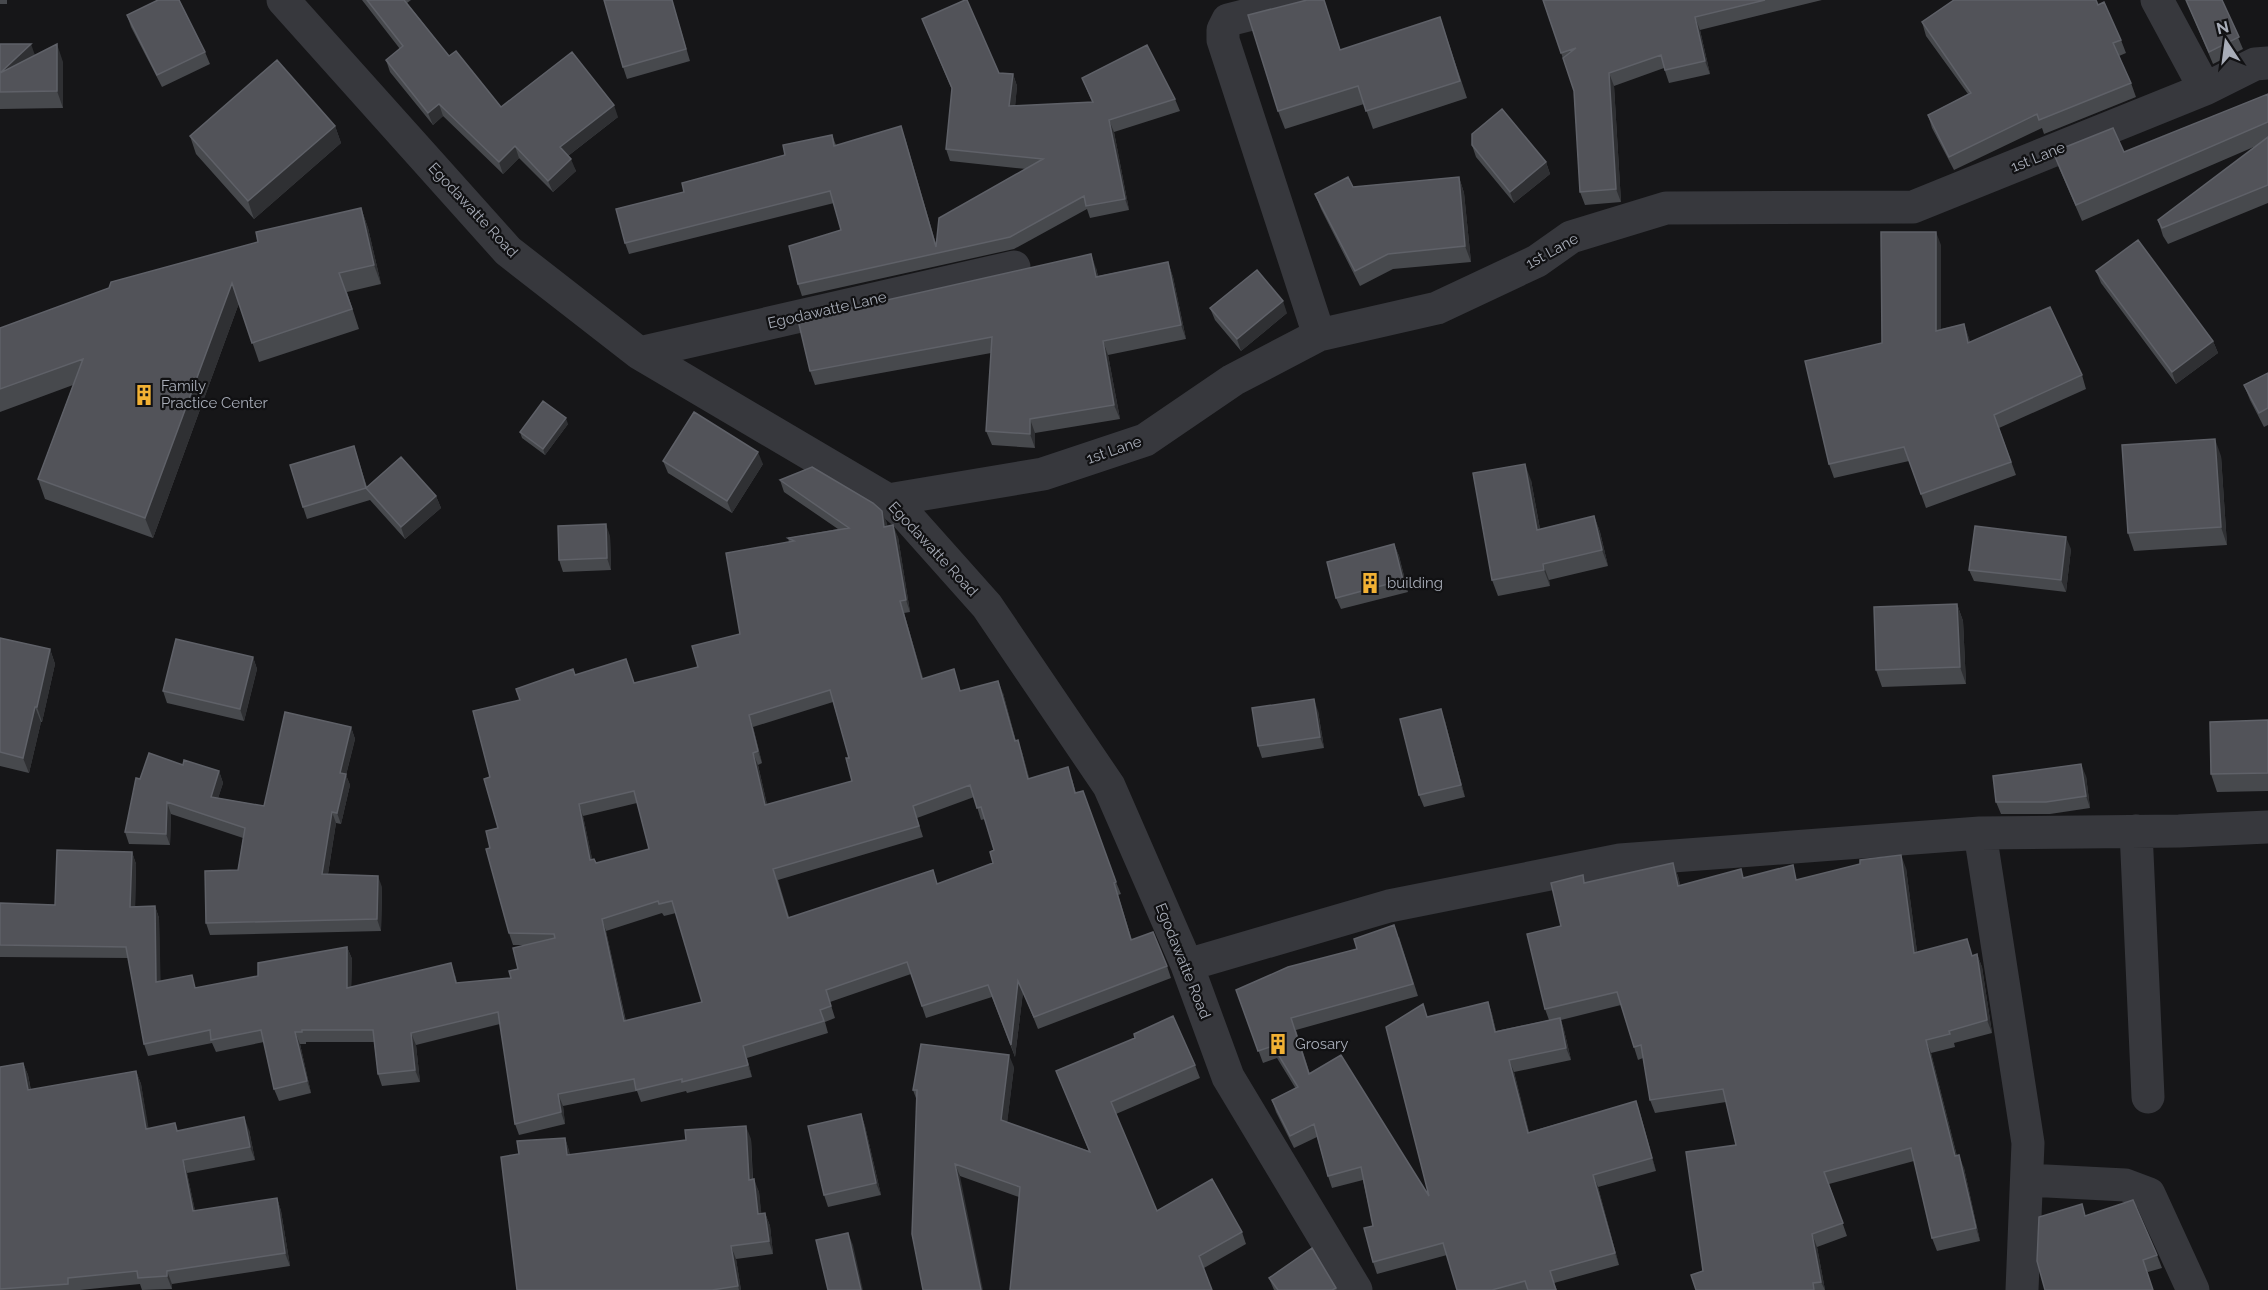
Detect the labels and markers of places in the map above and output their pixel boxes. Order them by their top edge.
place label: Family Practice Center [161,377,269,412]
building icon: Family Practice Center [132,383,156,407]
building icon: building [1358,571,1382,595]
place label: building [1387,574,1443,592]
building icon: Grosary [1266,1032,1290,1056]
place label: Grosary [1295,1035,1349,1053]

